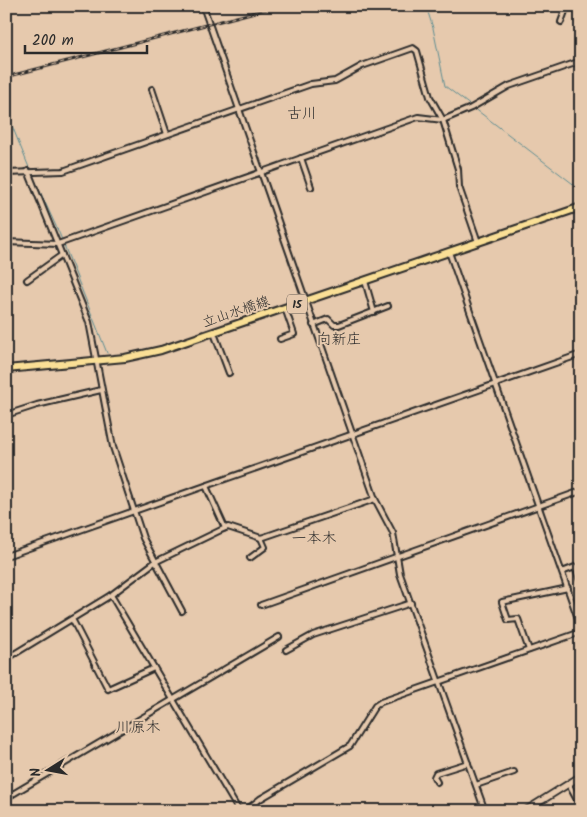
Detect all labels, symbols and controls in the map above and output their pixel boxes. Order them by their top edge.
scale bar [25,22,148,54]
text: 200 m [32,29,74,53]
district label: 古川 [287,102,317,126]
street label: 立山水橋線 [199,290,273,334]
road number: 15 [287,294,307,314]
district label: 向新庄 [316,328,362,352]
district label: 一本木 [291,527,337,551]
district label: 川原木 [115,716,161,740]
north arrow [22,744,72,794]
text: N [25,766,48,779]

